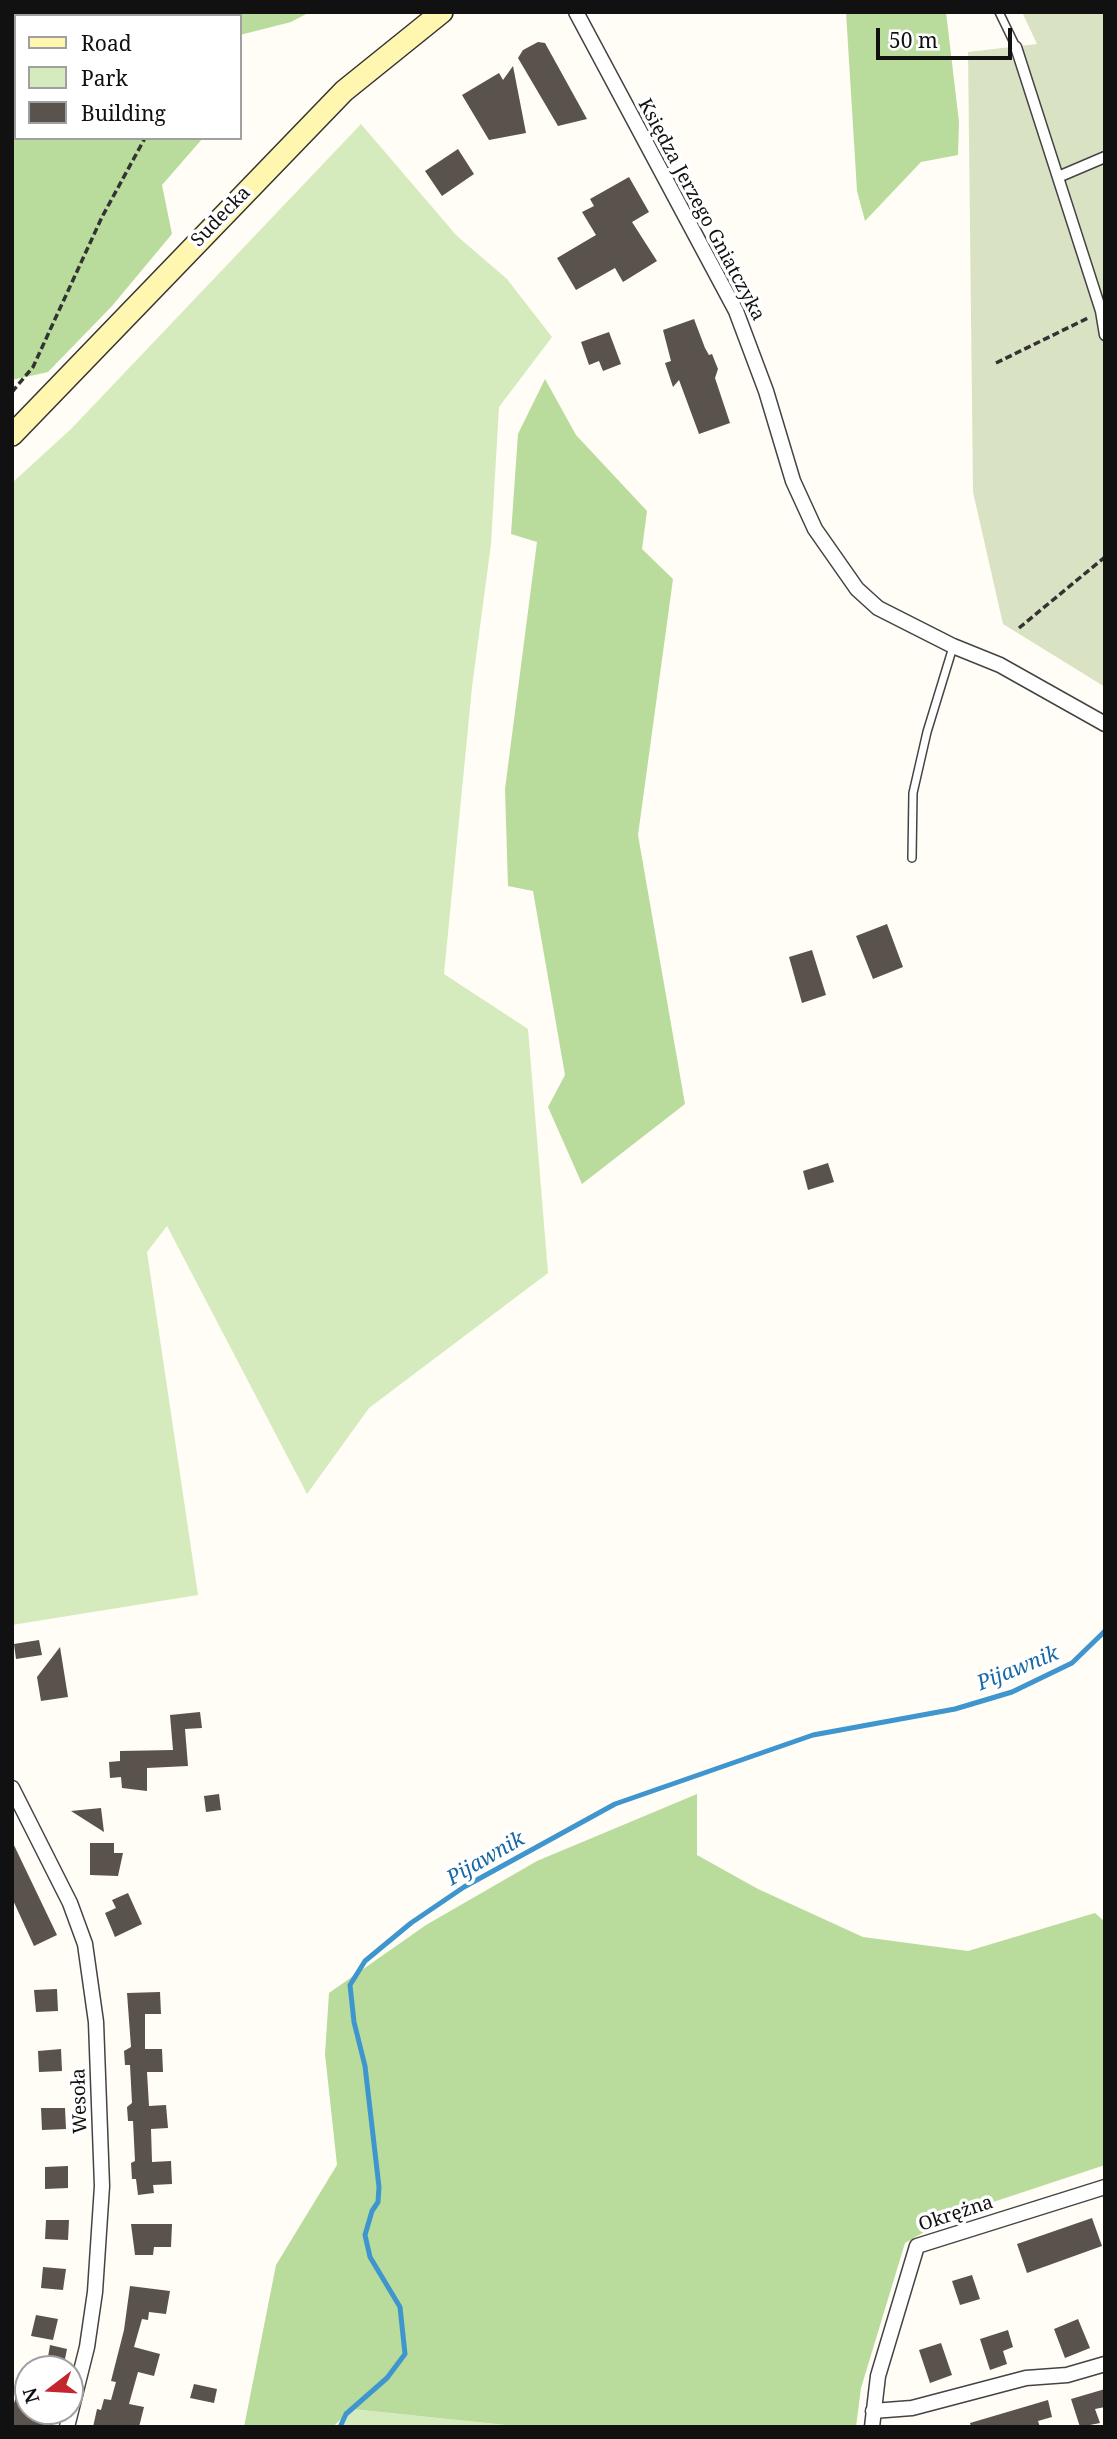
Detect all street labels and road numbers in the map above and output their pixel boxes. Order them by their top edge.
street label: Księdza Jerzego Gniatczyka [633,95,769,325]
street label: Sudecka [187,182,255,252]
street label: Wesoła [67,2068,93,2134]
street label: Okrężna [916,2191,996,2237]

